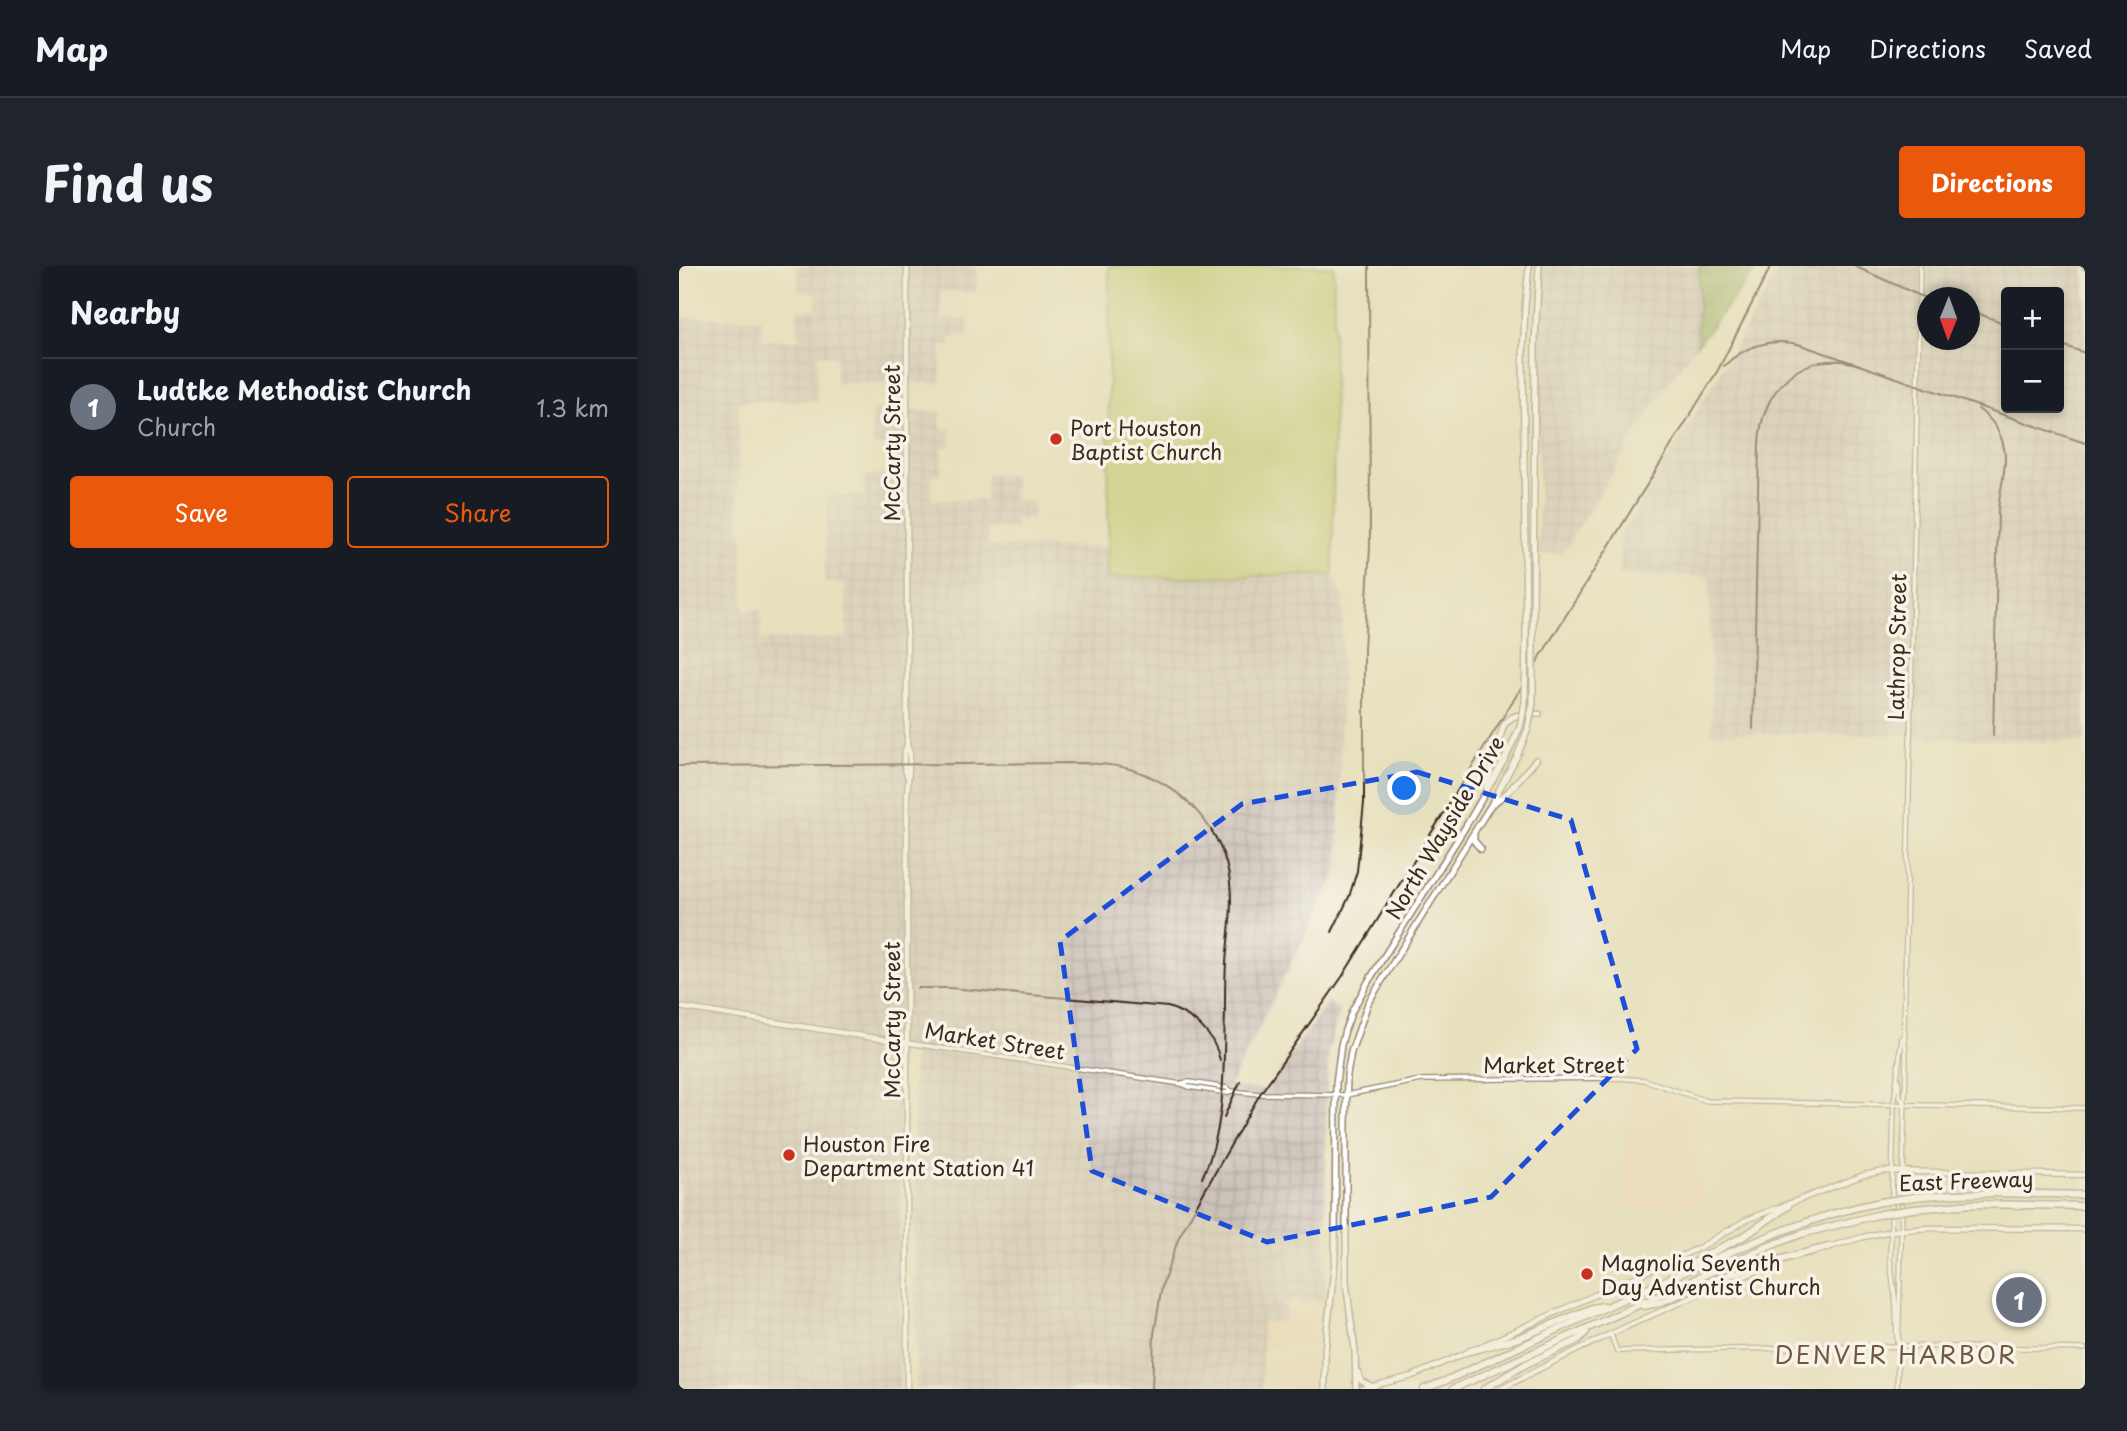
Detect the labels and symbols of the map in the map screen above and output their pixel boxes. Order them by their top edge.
north arrow [1917,287,1980,350]
street label: McCarty Street [875,365,907,521]
place label: Port Houston Baptist Church [1070,411,1222,467]
marker: Port Houston Baptist Church [1048,431,1064,447]
street label: Lathrop Street [1879,573,1913,721]
street label: North Wayside Drive [1376,729,1512,925]
your location [1387,771,1421,805]
street label: McCarty Street [875,942,907,1098]
street label: Market Street [923,1013,1067,1067]
street label: Market Street [1483,1048,1625,1080]
place label: Houston Fire Department Station 41 [803,1127,1034,1183]
marker: Houston Fire Department Station 41 [781,1147,797,1163]
street label: East Freeway [1898,1162,2034,1198]
place label: Magnolia Seventh Day Adventist Church [1601,1246,1821,1302]
marker: Magnolia Seventh Day Adventist Church [1579,1266,1595,1282]
pin: 1 [1996,1274,2042,1326]
district label: DENVER HARBOR [1775,1336,2017,1372]

